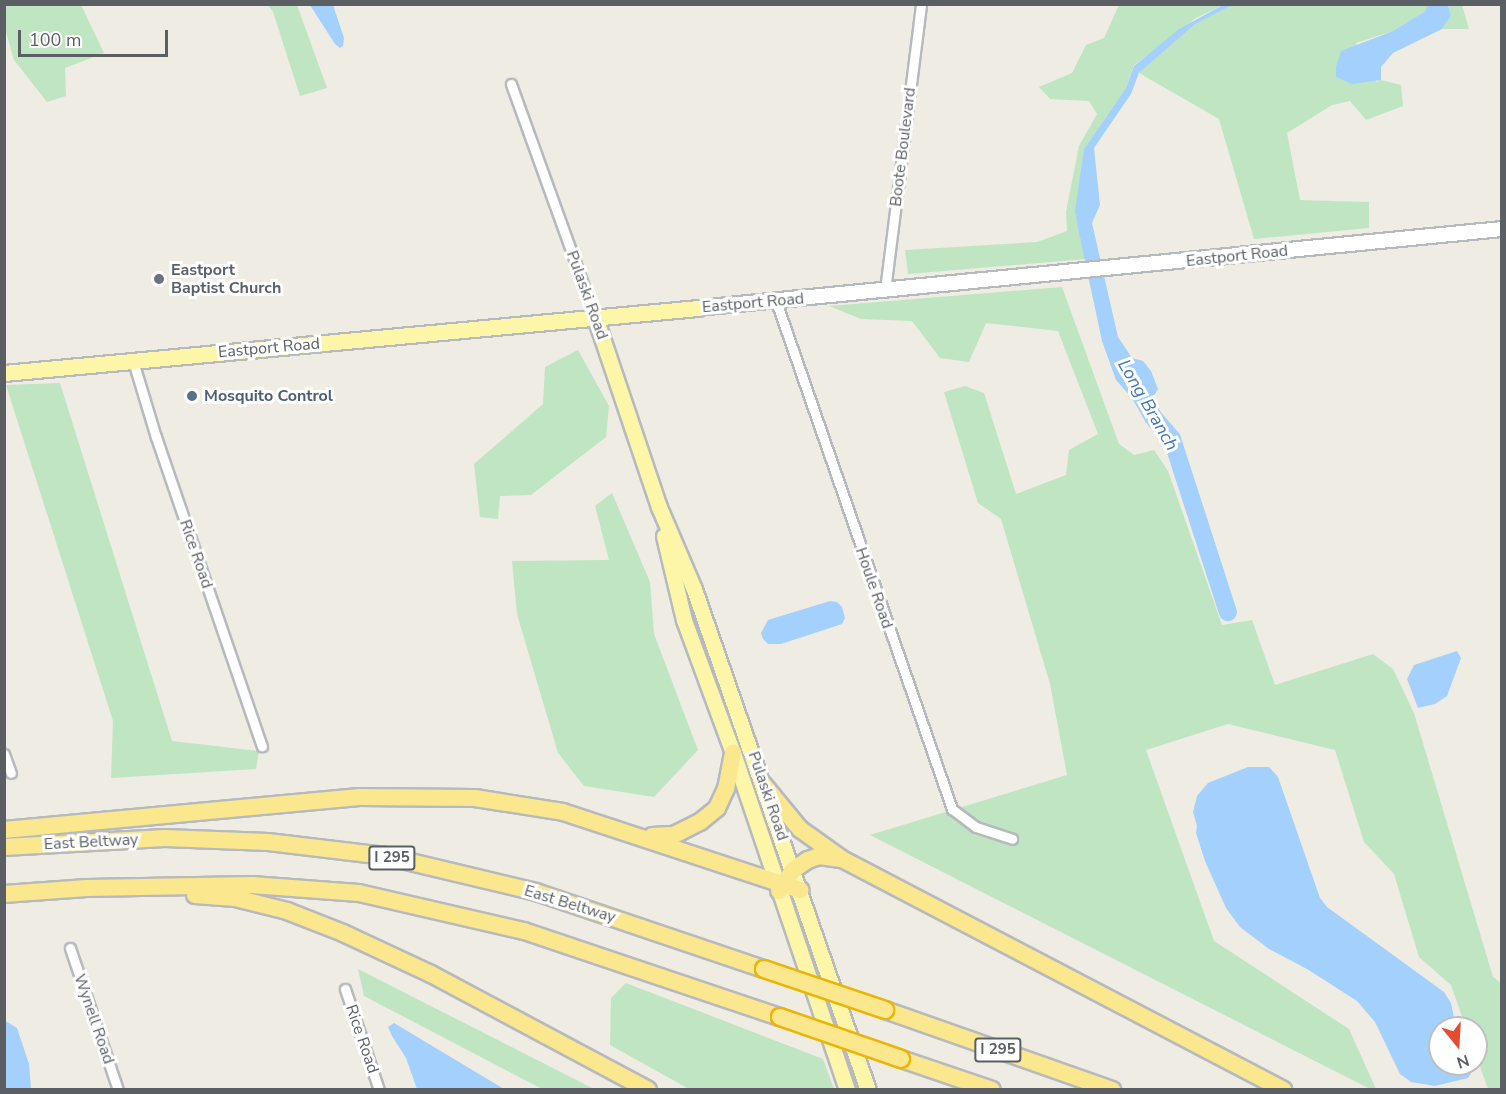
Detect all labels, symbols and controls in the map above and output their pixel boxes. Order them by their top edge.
scale bar [21,18,171,56]
text: 100 m [29,28,81,52]
street label: Boote Boulevard [886,86,920,208]
street label: Eastport Road [1185,241,1289,271]
street label: Pulaski Road [562,248,612,342]
place label: Eastport Baptist Church [171,260,281,298]
marker: Eastport Baptist Church [152,272,166,286]
street label: Eastport Road [701,289,805,317]
street label: Eastport Road [217,334,321,362]
water label: Long Branch [1113,355,1183,455]
place label: Mosquito Control [204,386,333,406]
marker: Mosquito Control [185,389,199,403]
street label: Rice Road [175,517,217,591]
street label: Houle Road [851,545,897,631]
street label: Pulaski Road [744,749,792,843]
street label: East Beltway [43,830,139,854]
road number: I 295 [368,846,416,870]
street label: East Beltway [522,881,618,927]
street label: Wynell Road [70,972,118,1066]
street label: Rice Road [341,1002,383,1076]
north arrow [1428,1016,1488,1076]
road number: I 295 [974,1038,1022,1062]
text: N [1454,1049,1472,1074]

